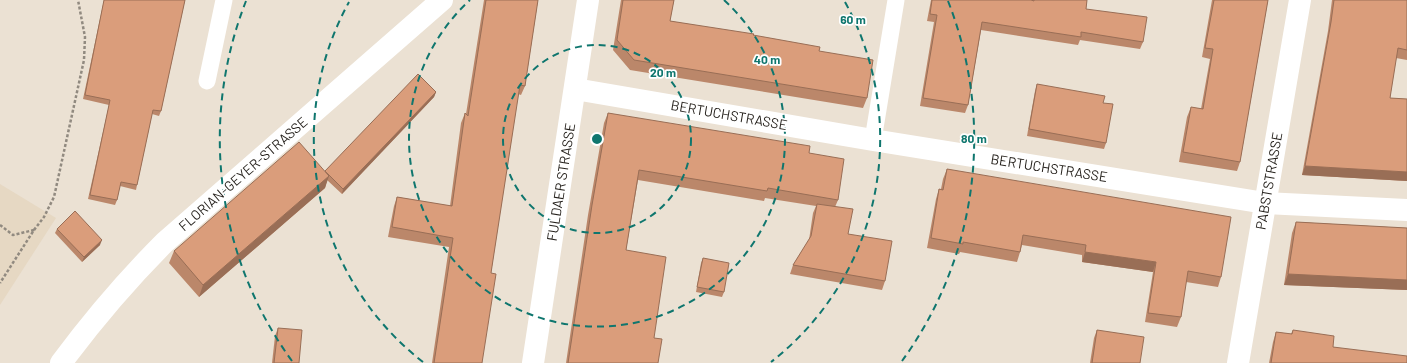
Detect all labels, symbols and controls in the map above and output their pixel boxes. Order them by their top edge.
text: 60 m [840,12,866,26]
text: 40 m [754,52,780,66]
text: 20 m [650,65,676,79]
street label: BERTUCHSTRASSE [669,96,789,133]
street label: FLORIAN-GEYER-STRASSE [175,113,311,234]
street label: FULDAER STRASSE [543,122,578,242]
text: 80 m [961,131,987,145]
street label: PABSTSTRASSE [1252,131,1285,231]
centre of rings [590,132,604,146]
street label: BERTUCHSTRASSE [989,150,1109,185]

